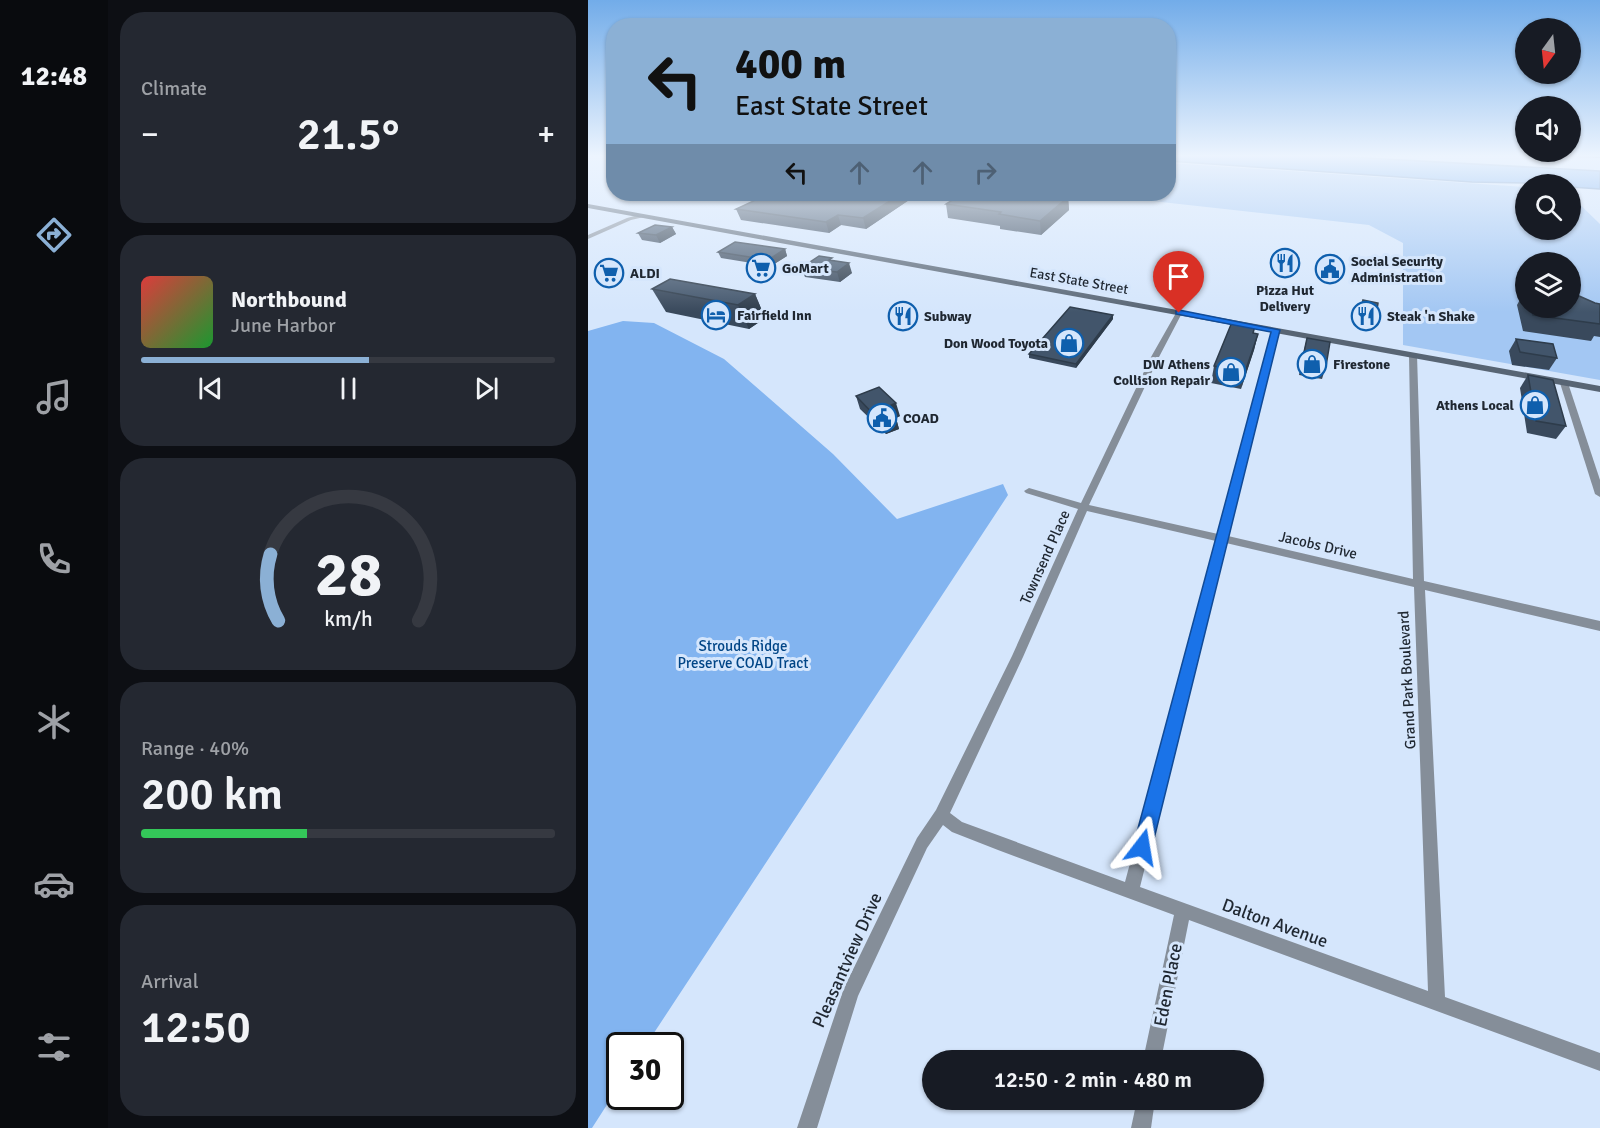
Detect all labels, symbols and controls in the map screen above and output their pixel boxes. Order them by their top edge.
north arrow [1515,18,1581,84]
map controls [1515,18,1581,318]
text: 400 m [735,39,846,90]
icon: left [636,42,714,120]
text: 12:48 [21,60,87,93]
text: Climate [141,76,207,101]
text: East State Street [735,90,928,123]
button: sound [1515,96,1581,162]
text: 21.5° [297,107,399,162]
text: − [141,114,159,155]
text: + [537,114,555,155]
icon: left [780,156,813,189]
icon: ahead [843,156,876,189]
icon: ahead [906,156,939,189]
icon: right [969,156,1002,189]
button: search [1515,174,1581,240]
icon: directions [33,214,75,256]
restaurant icon: Pizza Hut Delivery [1269,247,1301,279]
pin [1153,251,1204,313]
supermarket icon: GoMart [745,252,777,284]
button: layers [1515,252,1581,318]
public building icon: Social Security Administration [1314,253,1346,285]
place label: Social Security Administration [1351,253,1443,286]
supermarket icon: ALDI [593,257,625,289]
place label: GoMart [782,260,829,277]
icon: arrive [1162,260,1195,293]
street label: East State Street [1028,264,1130,298]
place label: ALDI [630,265,660,282]
place label: Pizza Hut Delivery [1256,282,1315,315]
text: Northbound [231,286,347,313]
hotel icon: Fairfield Inn [700,299,732,331]
restaurant icon: Subway [887,300,919,332]
restaurant icon: Steak 'n Shake [1350,300,1382,332]
place label: Fairfield Inn [737,307,812,324]
place label: Subway [924,308,971,325]
place label: Steak 'n Shake [1387,308,1475,325]
text: June Harbor [231,313,336,338]
shop icon: Don Wood Toyota [1053,327,1085,359]
place label: Don Wood Toyota [944,335,1048,352]
shop icon: Firestone [1296,348,1328,380]
place label: DW Athens Collision Repair [1113,356,1210,389]
shop icon: DW Athens Collision Repair [1215,356,1247,388]
place label: Firestone [1333,356,1390,373]
icon: previous [194,372,227,405]
icon: pause [332,372,365,405]
icon: next [470,372,503,405]
icon: music [33,376,75,418]
shop icon: Athens Local [1519,389,1551,421]
place label: Athens Local [1436,397,1515,414]
public building icon: COAD [866,402,898,434]
place label: COAD [903,410,939,427]
street label: Townsend Place [1016,507,1074,607]
street label: Jacobs Drive [1277,527,1359,563]
text: 28 [314,536,382,613]
icon: phone [33,538,75,580]
text: km/h [324,606,372,632]
street label: Grand Park Boulevard [1394,610,1420,750]
park label: Strouds Ridge Preserve COAD Tract [677,637,809,672]
icon: climate [33,701,75,743]
text: Range · 40% [141,736,249,761]
text: 200 km [141,767,283,822]
position arrow [1110,815,1174,879]
icon: car [33,863,75,905]
street label: Pleasantview Drive [807,889,887,1031]
street label: Dalton Avenue [1219,894,1331,952]
street label: Eden Place [1149,942,1187,1028]
text: Arrival [141,969,199,994]
text: 12:50 [141,1000,251,1055]
icon: filters [33,1026,75,1068]
speed limit sign: 30 [606,1032,684,1110]
text: 12:50 · 2 min · 480 m [994,1066,1192,1093]

